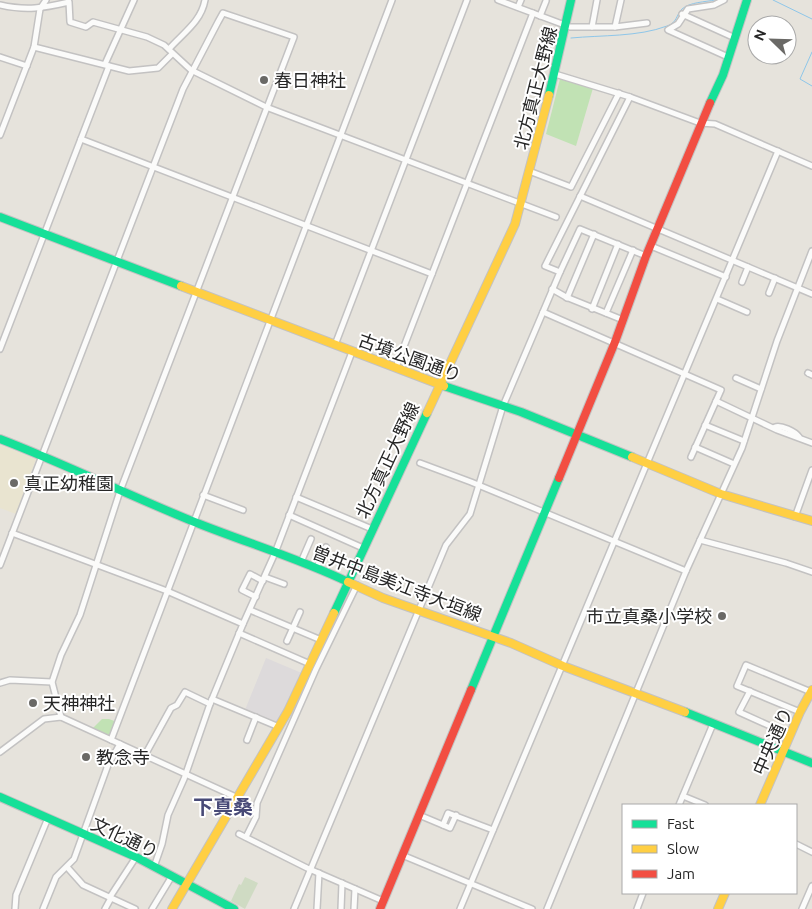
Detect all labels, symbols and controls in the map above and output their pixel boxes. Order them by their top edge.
north arrow [747,15,797,65]
street label: 北方真正大野線 [510,24,560,152]
text: N [751,27,769,43]
place label: 春日神社 [274,70,346,90]
marker: 春日神社 [258,74,270,86]
street label: 古墳公園通り [356,329,464,385]
street label: 北方真正大野線 [351,399,423,521]
place label: 真正幼稚園 [24,473,114,493]
marker: 真正幼稚園 [8,477,20,489]
street label: 曽井中島美江寺大垣線 [309,541,485,625]
place label: 市立真桑小学校 [586,606,712,626]
marker: 市立真桑小学校 [716,610,728,622]
place label: 天神神社 [43,693,115,713]
marker: 天神神社 [27,697,39,709]
street label: 中央通り [748,704,796,778]
place label: 教念寺 [96,747,150,767]
marker: 教念寺 [80,751,92,763]
district label: 下真桑 [193,795,253,818]
legend [622,804,797,894]
street label: 文化通り [88,813,162,861]
text: Fast [667,815,695,832]
text: Slow [667,840,700,857]
text: Jam [667,865,695,882]

